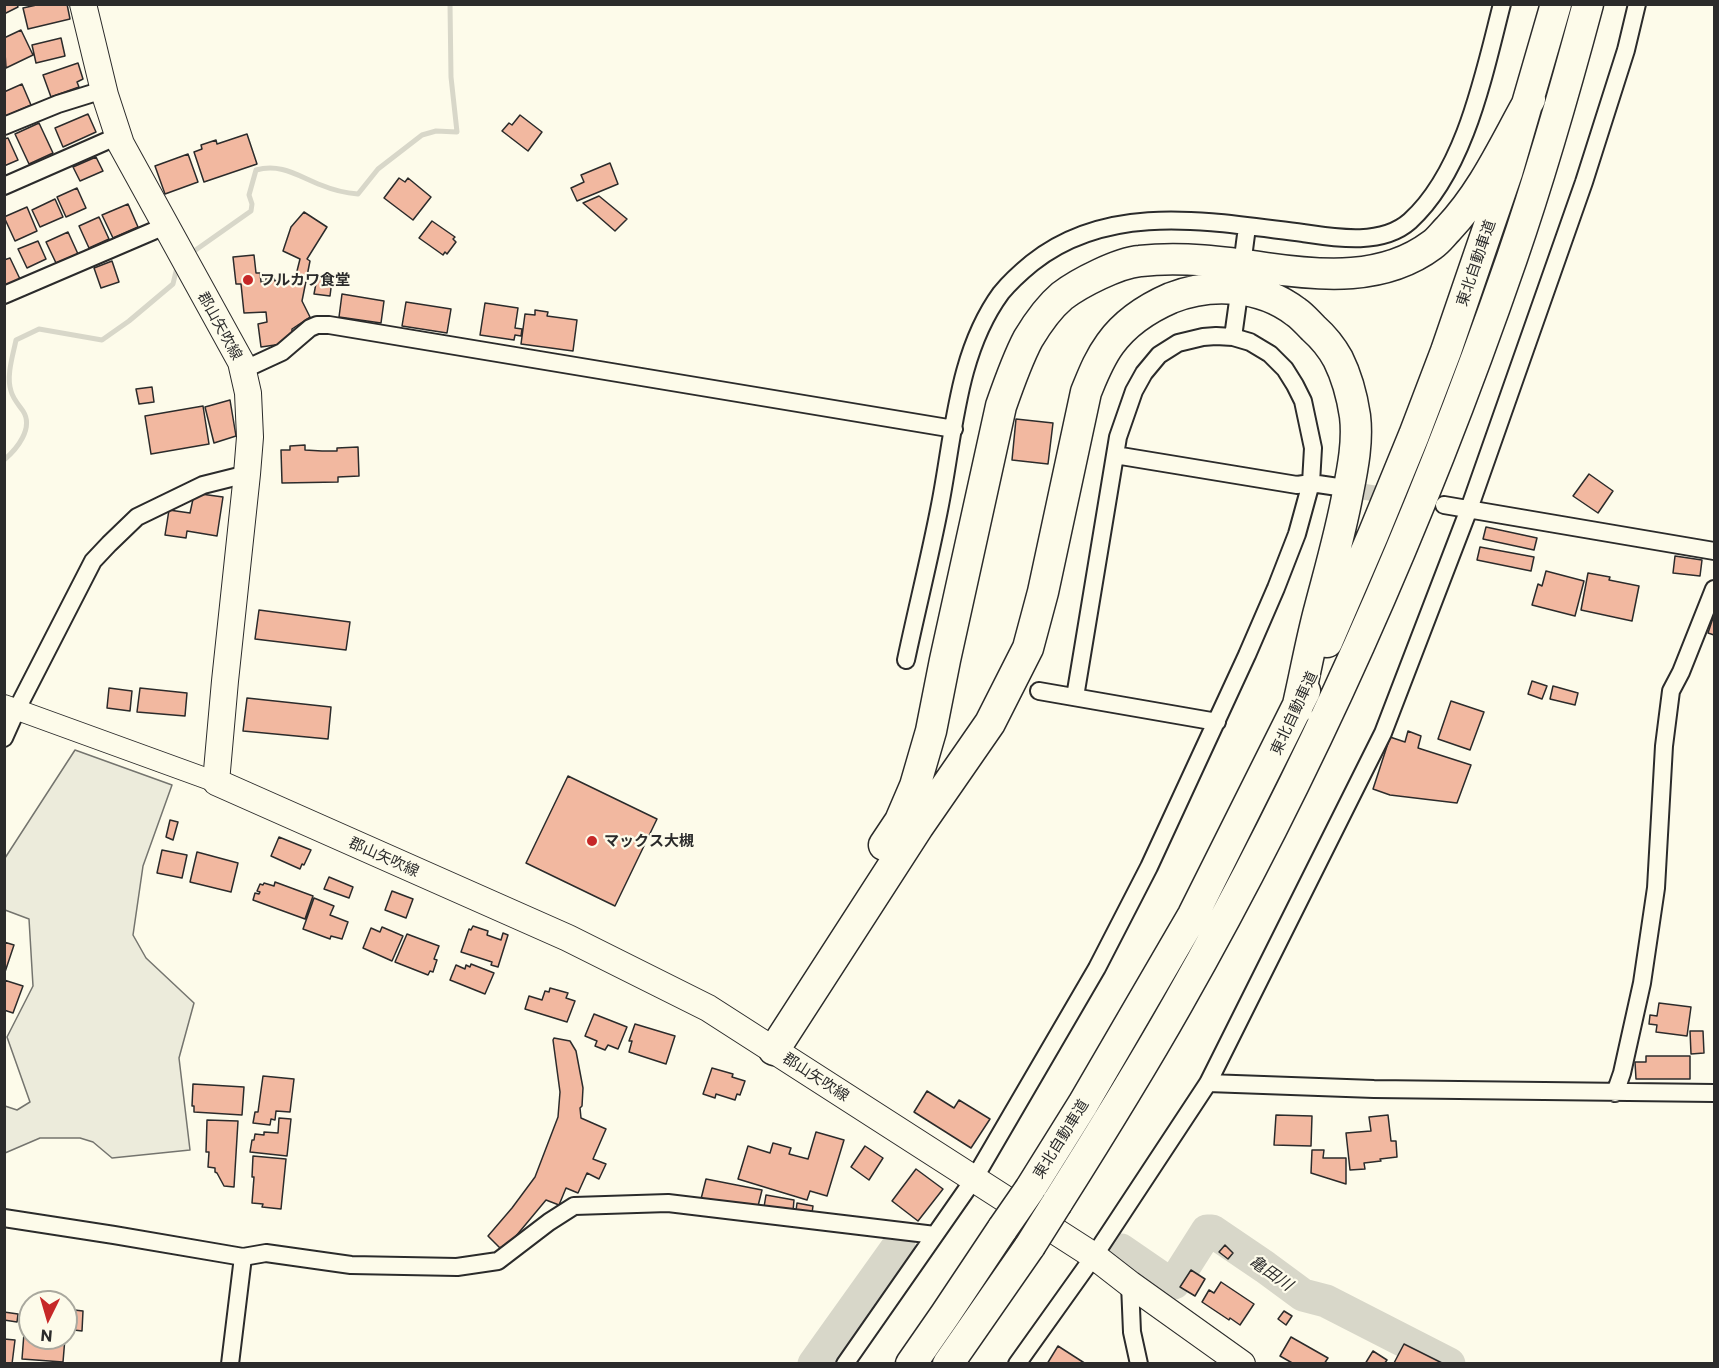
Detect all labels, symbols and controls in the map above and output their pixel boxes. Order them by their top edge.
street label: 東北自動車道 [1453,218,1499,308]
place label: フルカワ食堂 [260,271,350,289]
marker: フルカワ食堂 [241,273,255,287]
street label: 郡山矢吹線 [194,289,246,363]
street label: 東北自動車道 [1267,668,1321,758]
place label: マックス大槻 [604,832,694,850]
street label: 郡山矢吹線 [346,834,422,880]
marker: マックス大槻 [585,834,599,848]
street label: 郡山矢吹線 [780,1049,852,1105]
street label: 東北自動車道 [1030,1096,1092,1182]
water label: 亀田川 [1246,1251,1296,1295]
north arrow [18,1290,78,1350]
text: N [40,1326,53,1346]

